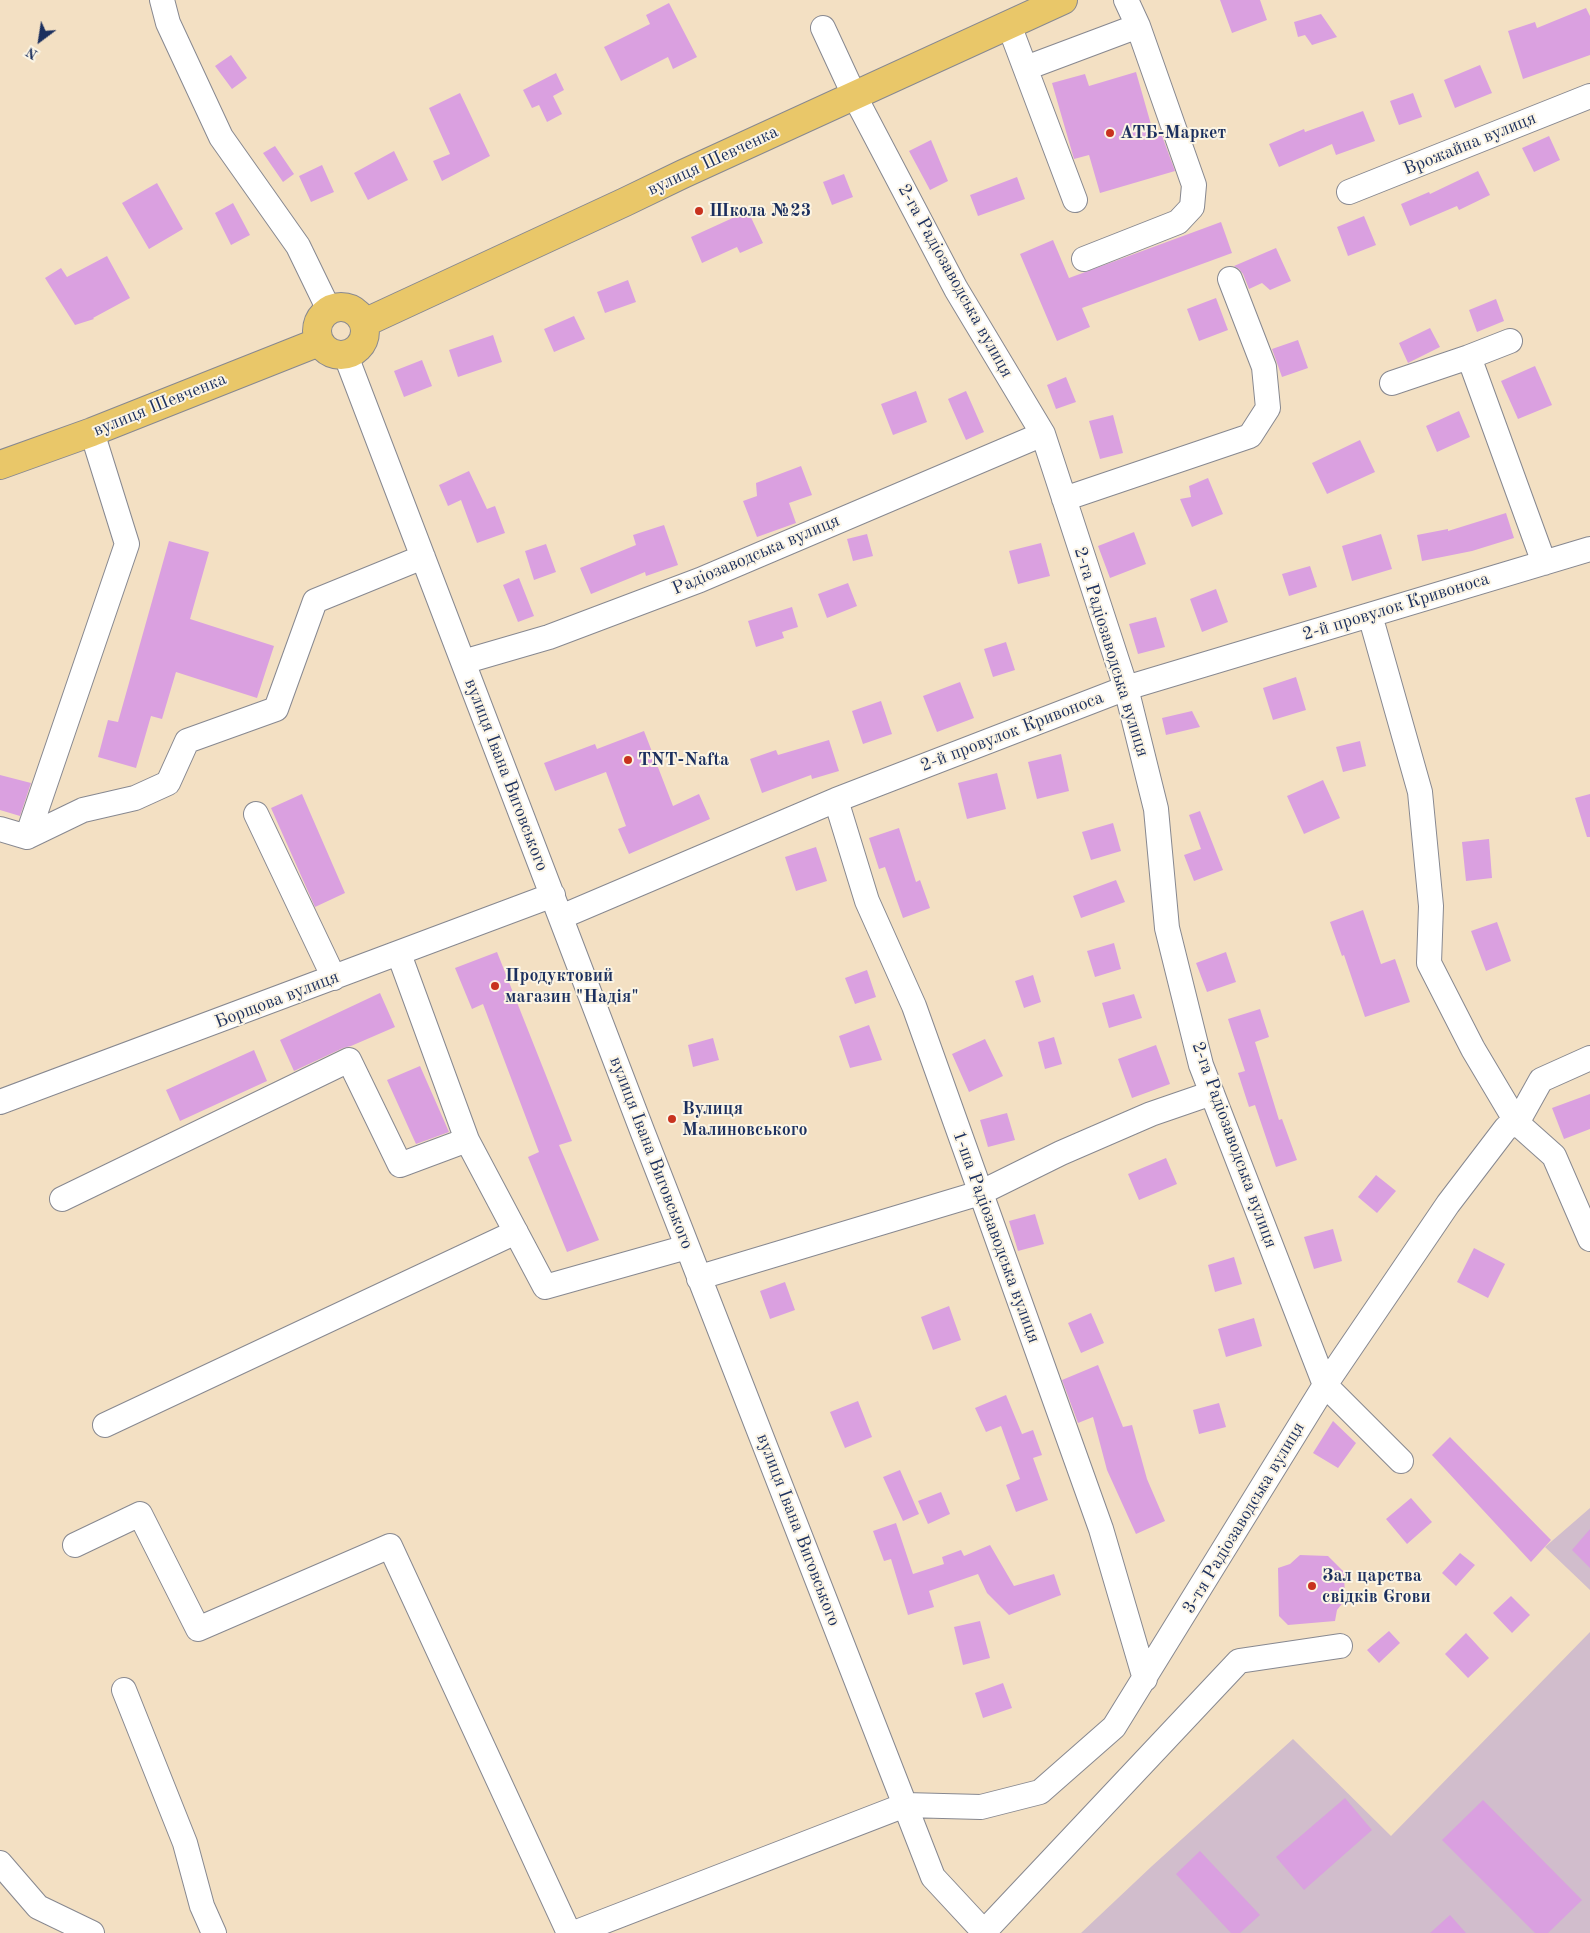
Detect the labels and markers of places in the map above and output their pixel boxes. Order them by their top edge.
place label: АТБ-Маркет [1120,122,1226,144]
marker: АТБ-Маркет [1104,127,1116,139]
place label: Школа №23 [709,200,811,222]
marker: Школа №23 [693,205,705,217]
place label: TNT-Nafta [638,749,729,771]
marker: TNT-Nafta [622,754,634,766]
place label: Продуктовий магазин "Надія" [505,965,639,1008]
marker: Продуктовий магазин "Надія" [489,980,501,992]
place label: Вулиця Малиновського [682,1098,808,1140]
marker: Вулиця Малиновського [666,1113,678,1125]
place label: Зал царства свідків Єгови [1322,1565,1431,1608]
marker: Зал царства свідків Єгови [1306,1580,1318,1592]

